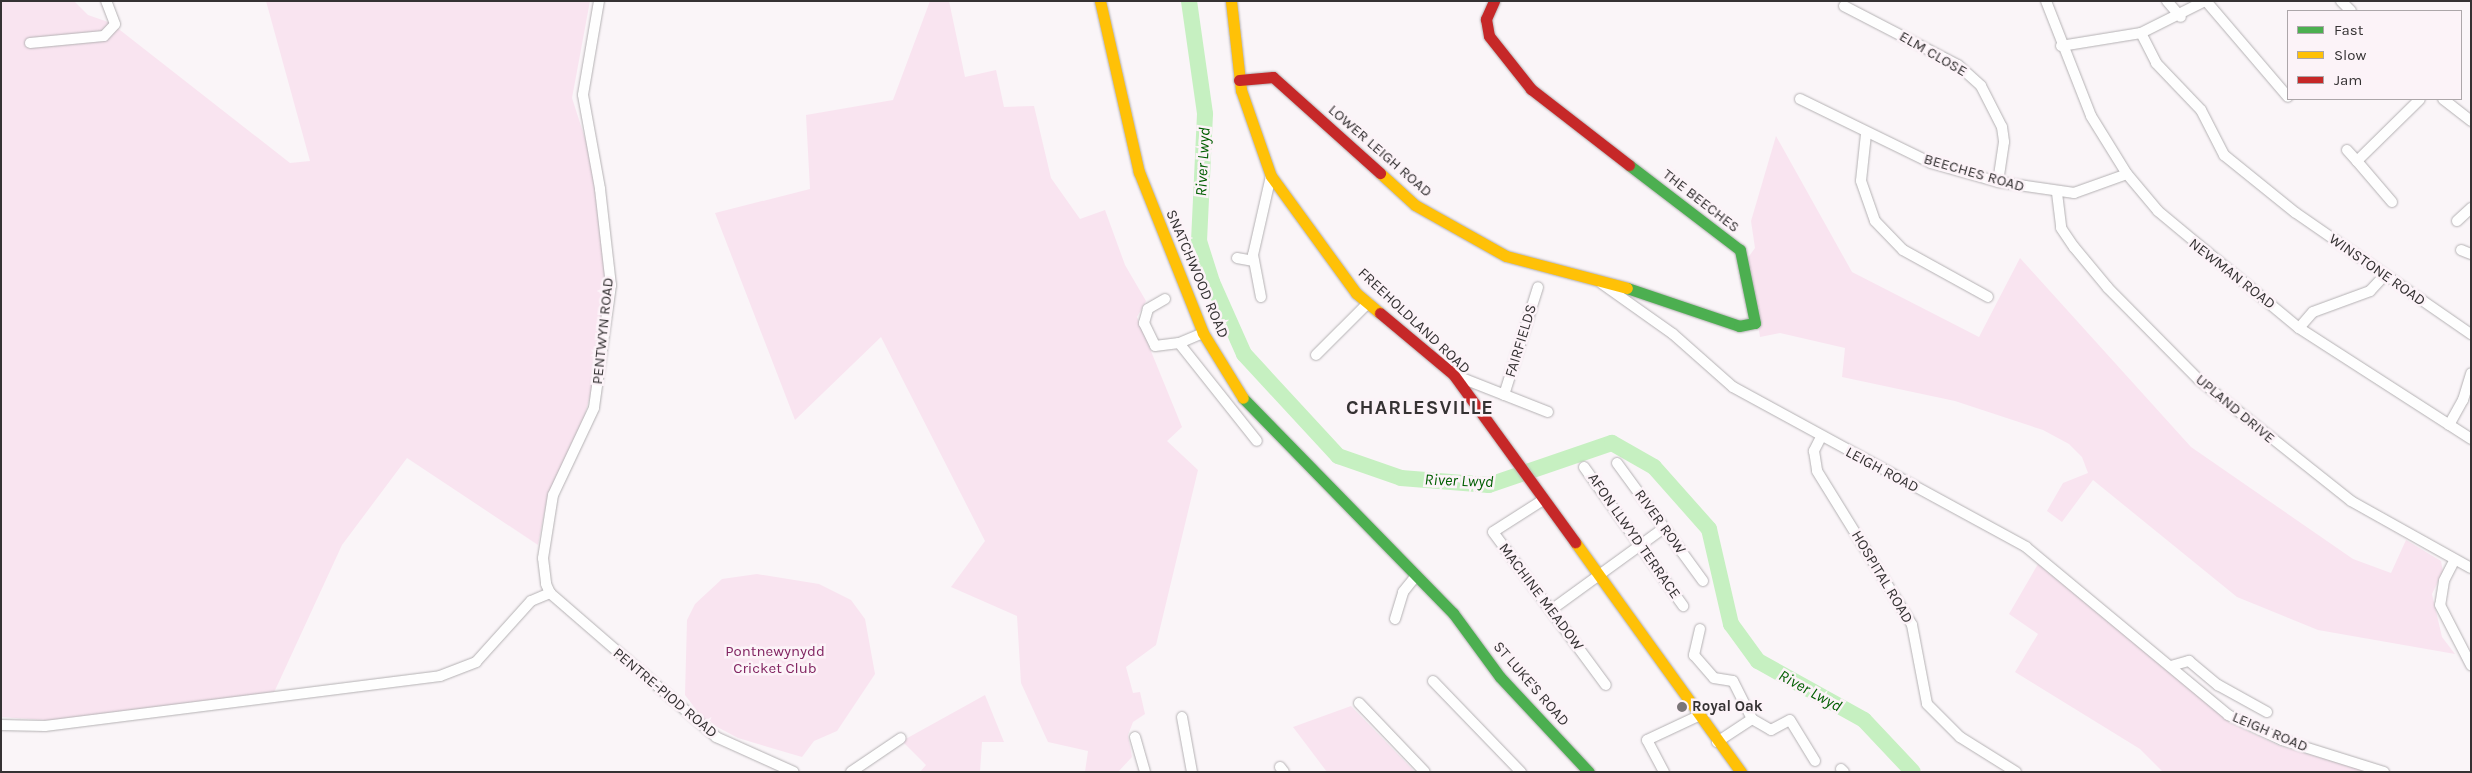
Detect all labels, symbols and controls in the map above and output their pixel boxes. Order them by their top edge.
legend [2287,10,2462,100]
text: Fast [2334,21,2363,39]
street label: ELM CLOSE [1896,27,1970,81]
text: Slow [2334,46,2366,64]
text: Jam [2334,71,2362,89]
street label: LOWER LEIGH ROAD [1324,101,1436,201]
water label: River Lwyd [1192,127,1214,197]
street label: BEECHES ROAD [1922,150,2026,196]
street label: THE BEECHES [1659,165,1743,237]
street label: SNATCHWOOD ROAD [1162,207,1232,341]
street label: WINSTONE ROAD [2325,230,2429,310]
street label: NEWMAN ROAD [2185,235,2279,313]
street label: FREEHOLDLAND ROAD [1354,264,1474,378]
street label: PENTWYN ROAD [588,277,618,385]
street label: FAIRFIELDS [1501,302,1541,380]
street label: UPLAND DRIVE [2192,371,2278,447]
district label: CHARLESVILLE [1344,395,1496,419]
street label: LEIGH ROAD [1842,443,1922,497]
water label: River Lwyd [1424,470,1494,492]
street label: AFON LLWYD TERRACE [1584,470,1684,602]
street label: RIVER ROW [1631,486,1689,558]
street label: HOSPITAL ROAD [1847,527,1917,627]
street label: MACHINE MEADOW [1495,540,1587,654]
street label: ST LUKE'S ROAD [1489,638,1573,730]
park label: Pontnewynydd Cricket Club [725,642,825,677]
street label: PENTRE-PIOD ROAD [609,644,721,742]
water label: River Lwyd [1775,666,1845,716]
place label: Royal Oak [1692,698,1763,716]
marker: Royal Oak [1676,701,1688,713]
street label: LEIGH ROAD [2230,708,2310,756]

